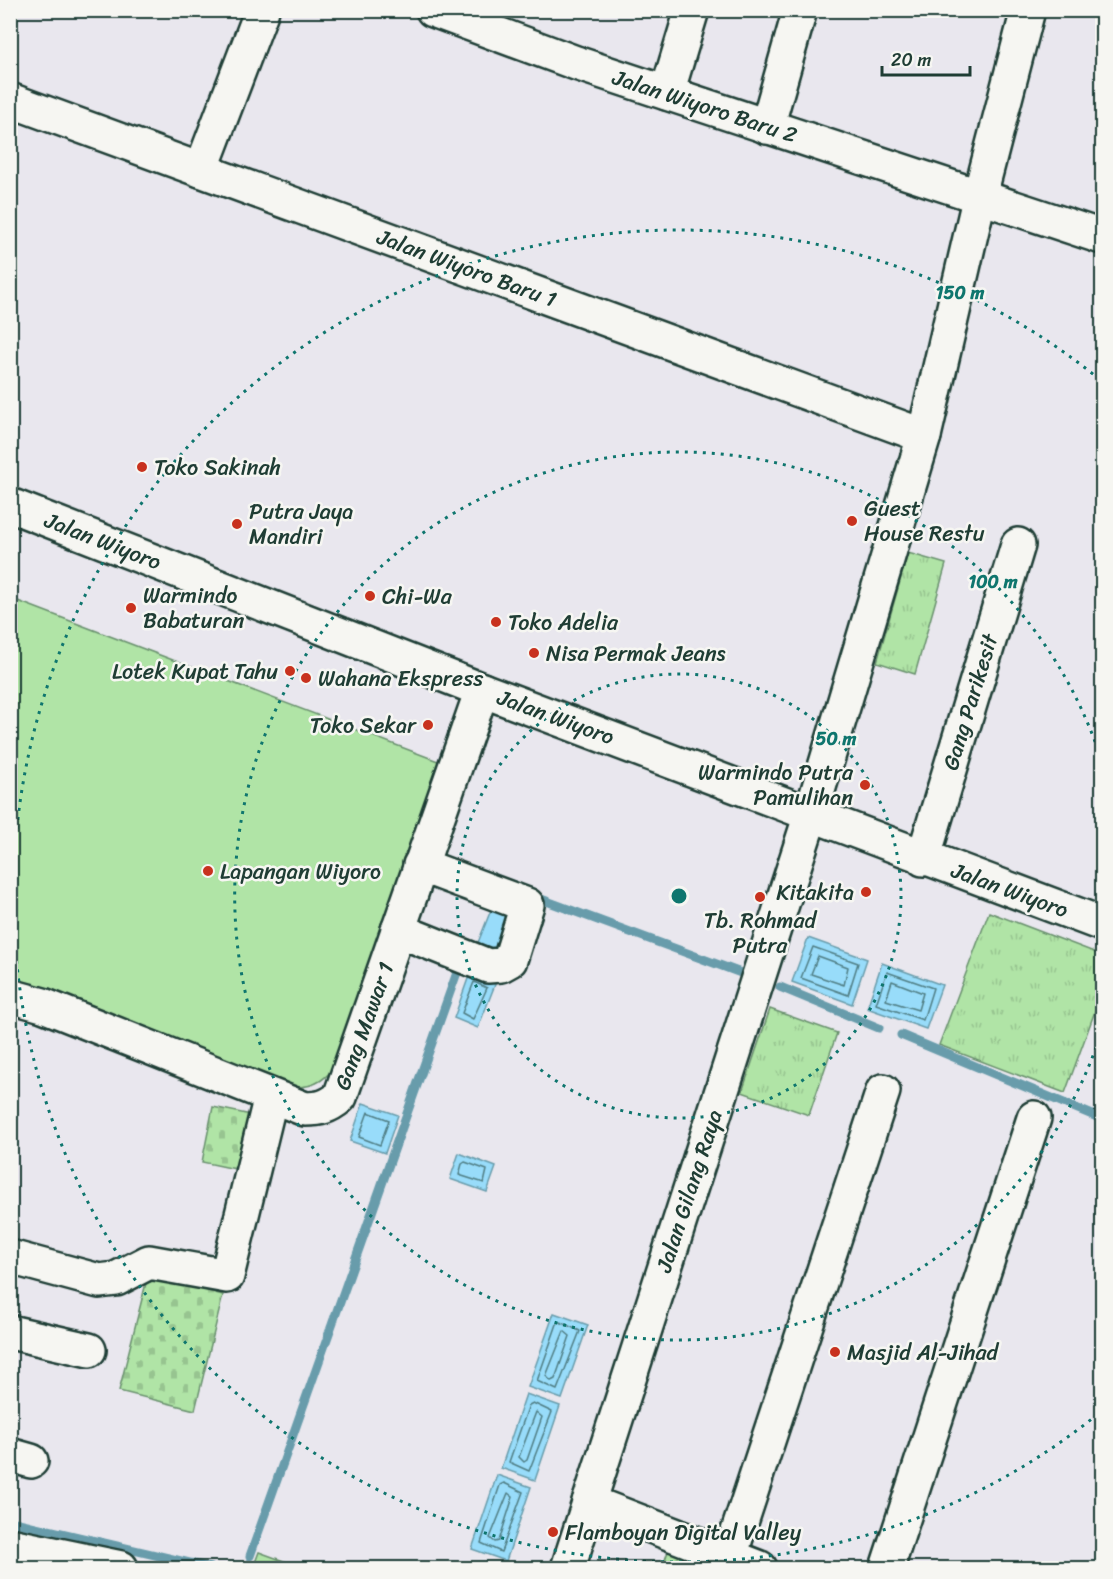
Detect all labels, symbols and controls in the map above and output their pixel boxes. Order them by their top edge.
scale bar [882,39,970,77]
text: 20 m [891,44,931,76]
street label: Jalan Wiyoro Baru 2 [607,57,803,154]
street label: Jalan Wiyoro Baru 1 [371,217,562,319]
text: 150 m [936,277,984,309]
place label: Toko Sakinah [154,448,281,487]
marker: Toko Sakinah [135,460,149,474]
place label: Guest House Restu [864,489,985,553]
place label: Putra Jaya Mandiri [249,492,353,556]
street label: Jalan Wiyoro [38,501,167,581]
marker: Guest House Restu [845,514,859,528]
marker: Putra Jaya Mandiri [230,517,244,531]
text: 100 m [969,566,1018,598]
place label: Warmindo Babaturan [143,576,245,640]
place label: Chi-Wa [382,577,453,616]
marker: Chi-Wa [363,589,377,603]
marker: Warmindo Babaturan [124,601,138,615]
place label: Toko Adelia [508,603,619,642]
marker: Toko Adelia [489,615,503,629]
street label: Gang Parikesit [931,628,1010,775]
place label: Nisa Permak Jeans [546,634,726,673]
marker: Nisa Permak Jeans [527,646,541,660]
place label: Lotek Kupat Tahu [112,652,278,691]
place label: Wahana Ekspress [318,659,484,698]
marker: Lotek Kupat Tahu [283,664,297,678]
marker: Wahana Ekspress [299,671,313,685]
street label: Jalan Wiyoro [491,677,620,756]
place label: Toko Sekar [310,706,417,745]
marker: Toko Sekar [421,718,435,732]
text: 50 m [816,723,857,755]
place label: Warmindo Putra Pamulihan [698,753,854,817]
marker: Warmindo Putra Pamulihan [858,778,872,792]
street label: Jalan Wiyoro [945,850,1074,929]
place label: Lapangan Wiyoro [220,852,381,891]
marker: Lapangan Wiyoro [201,864,215,878]
place label: Kitakita [776,873,854,912]
marker: Kitakita [859,885,873,899]
centre of rings [669,886,689,906]
marker: Tb. Rohmad Putra [753,890,767,904]
place label: Tb. Rohmad Putra [704,901,818,965]
street label: Gang Mawar 1 [323,957,405,1095]
street label: Jalan Gilang Raya [644,1105,734,1278]
place label: Masjid Al-Jihad [847,1333,1000,1372]
marker: Masjid Al-Jihad [828,1345,842,1359]
place label: Flamboyan Digital Valley [565,1513,802,1552]
marker: Flamboyan Digital Valley [546,1525,560,1539]

